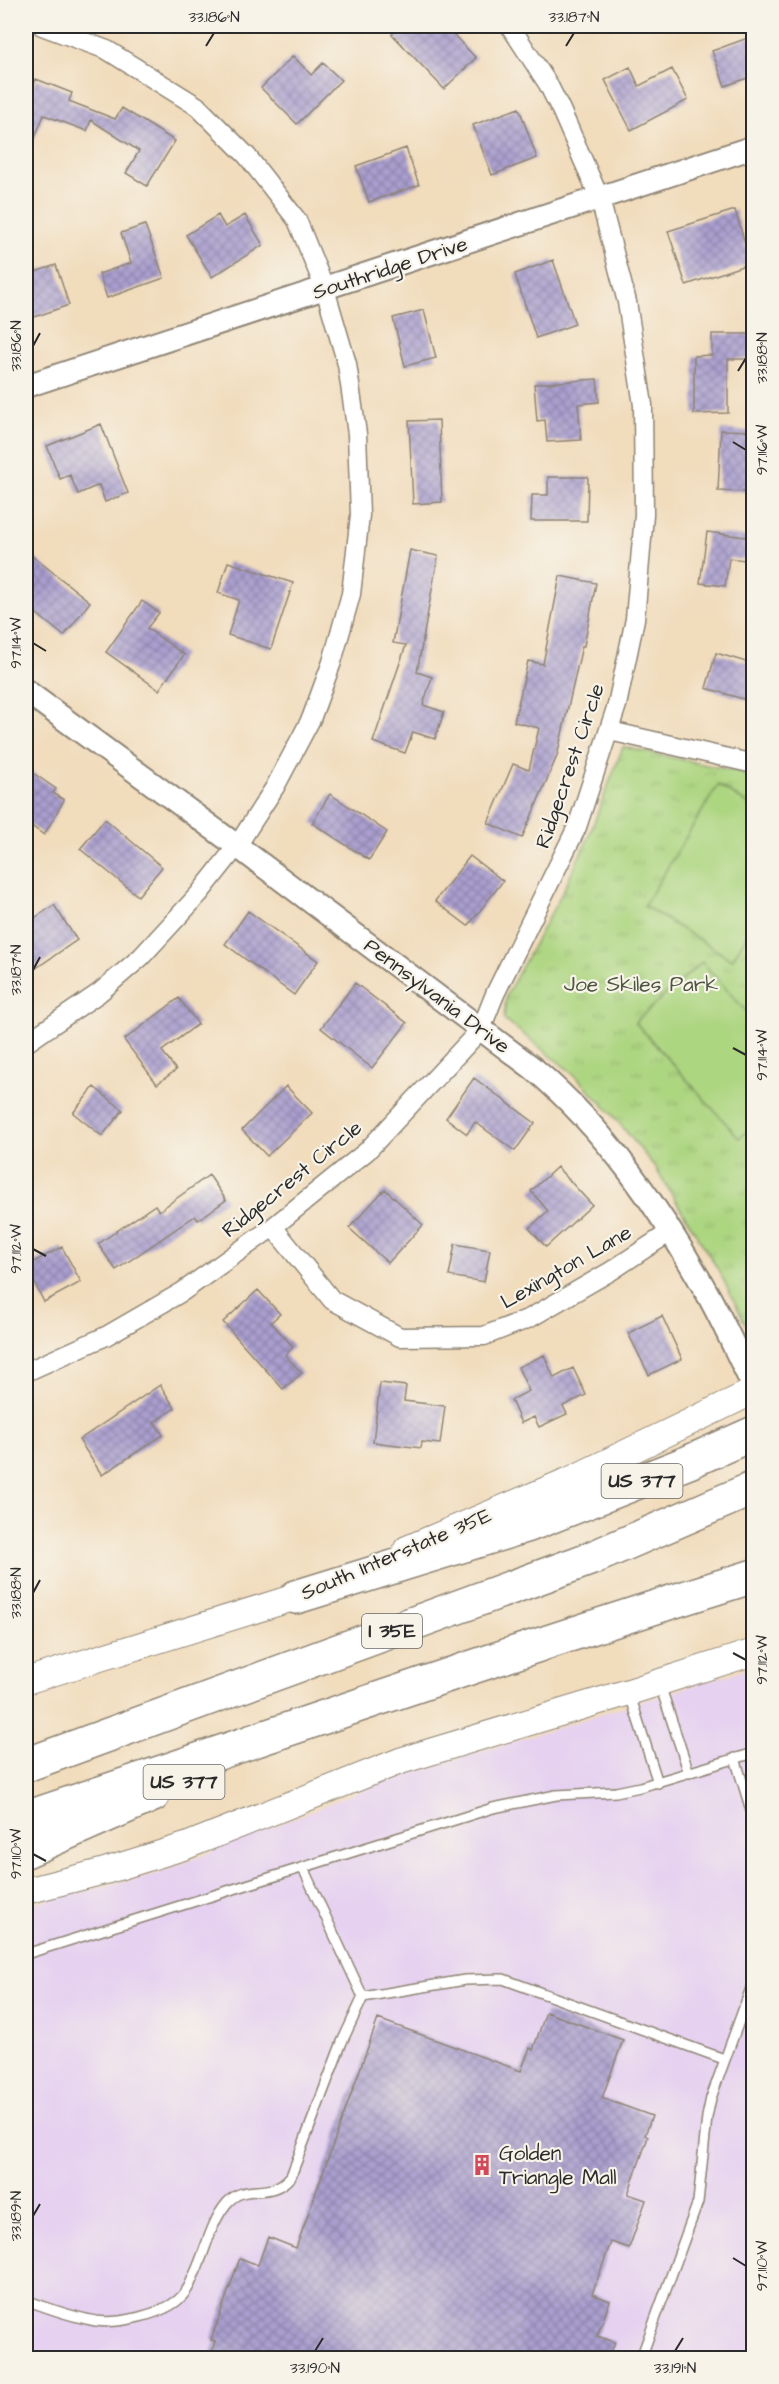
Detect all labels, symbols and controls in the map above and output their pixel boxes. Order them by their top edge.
text: 33.186°N [188,7,240,28]
text: 33.187°N [549,7,599,28]
street label: Southridge Drive [309,229,472,309]
text: 33.186°N [6,320,27,372]
text: 33.188°N [752,332,773,384]
text: 97.116°W [752,425,773,475]
text: 97.114°W [6,617,27,669]
street label: Ridgecrest Circle [528,680,614,853]
street label: Pennsylvania Drive [357,931,516,1062]
text: 33.187°N [6,945,27,995]
park label: Joe Skiles Park [564,970,718,999]
text: 97.114°W [752,1029,773,1081]
street label: Ridgecrest Circle [216,1113,369,1246]
street label: Lexington Lane [495,1218,638,1318]
text: 97.112°W [6,1224,27,1274]
road number: US 377 [602,1464,682,1498]
street label: South Interstate 35E [296,1501,496,1607]
text: 33.188°N [6,1567,27,1619]
road number: I 35E [362,1614,422,1648]
text: 97.112°W [752,1635,773,1685]
road number: US 377 [144,1765,225,1799]
text: 97.110°W [6,1829,27,1879]
place label: Golden Triangle Mall [499,2139,617,2194]
building icon: Golden Triangle Mall [470,2153,494,2177]
text: 33.189°N [6,2191,27,2241]
text: 97.110°W [752,2241,773,2291]
text: 33.190°N [290,2358,340,2379]
text: 33.191°N [654,2358,696,2379]

